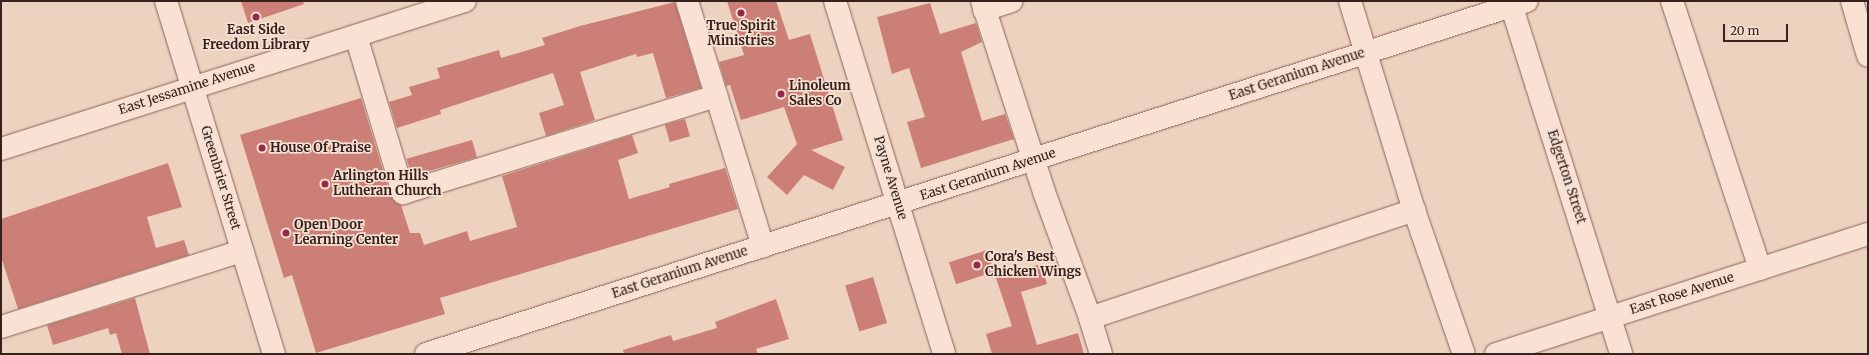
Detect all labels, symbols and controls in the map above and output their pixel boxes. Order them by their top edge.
marker: True Spirit Ministries [736,8,746,18]
marker: East Side Freedom Library [251,12,261,22]
scale bar [1725,16,1790,42]
place label: True Spirit Ministries [706,19,776,50]
place label: East Side Freedom Library [202,23,310,54]
text: 20 m [1730,23,1759,38]
street label: East Geranium Avenue [1227,46,1367,104]
street label: East Jessamine Avenue [117,60,257,118]
place label: Linoleum Sales Co [789,79,851,110]
marker: Linoleum Sales Co [776,89,786,99]
street label: Greenbrier Street [197,124,243,232]
street label: Edgerton Street [1543,128,1589,226]
street label: Payne Avenue [870,134,910,222]
place label: House Of Praise [270,140,371,156]
marker: House Of Praise [257,143,267,153]
street label: East Geranium Avenue [918,146,1058,204]
place label: Arlington Hills Lutheran Church [333,169,441,200]
marker: Arlington Hills Lutheran Church [320,179,330,189]
place label: Open Door Learning Center [294,218,398,249]
marker: Open Door Learning Center [281,228,291,238]
street label: East Geranium Avenue [610,244,750,302]
place label: Cora's Best Chicken Wings [985,250,1081,281]
marker: Cora's Best Chicken Wings [972,260,982,270]
street label: East Rose Avenue [1628,270,1736,318]

